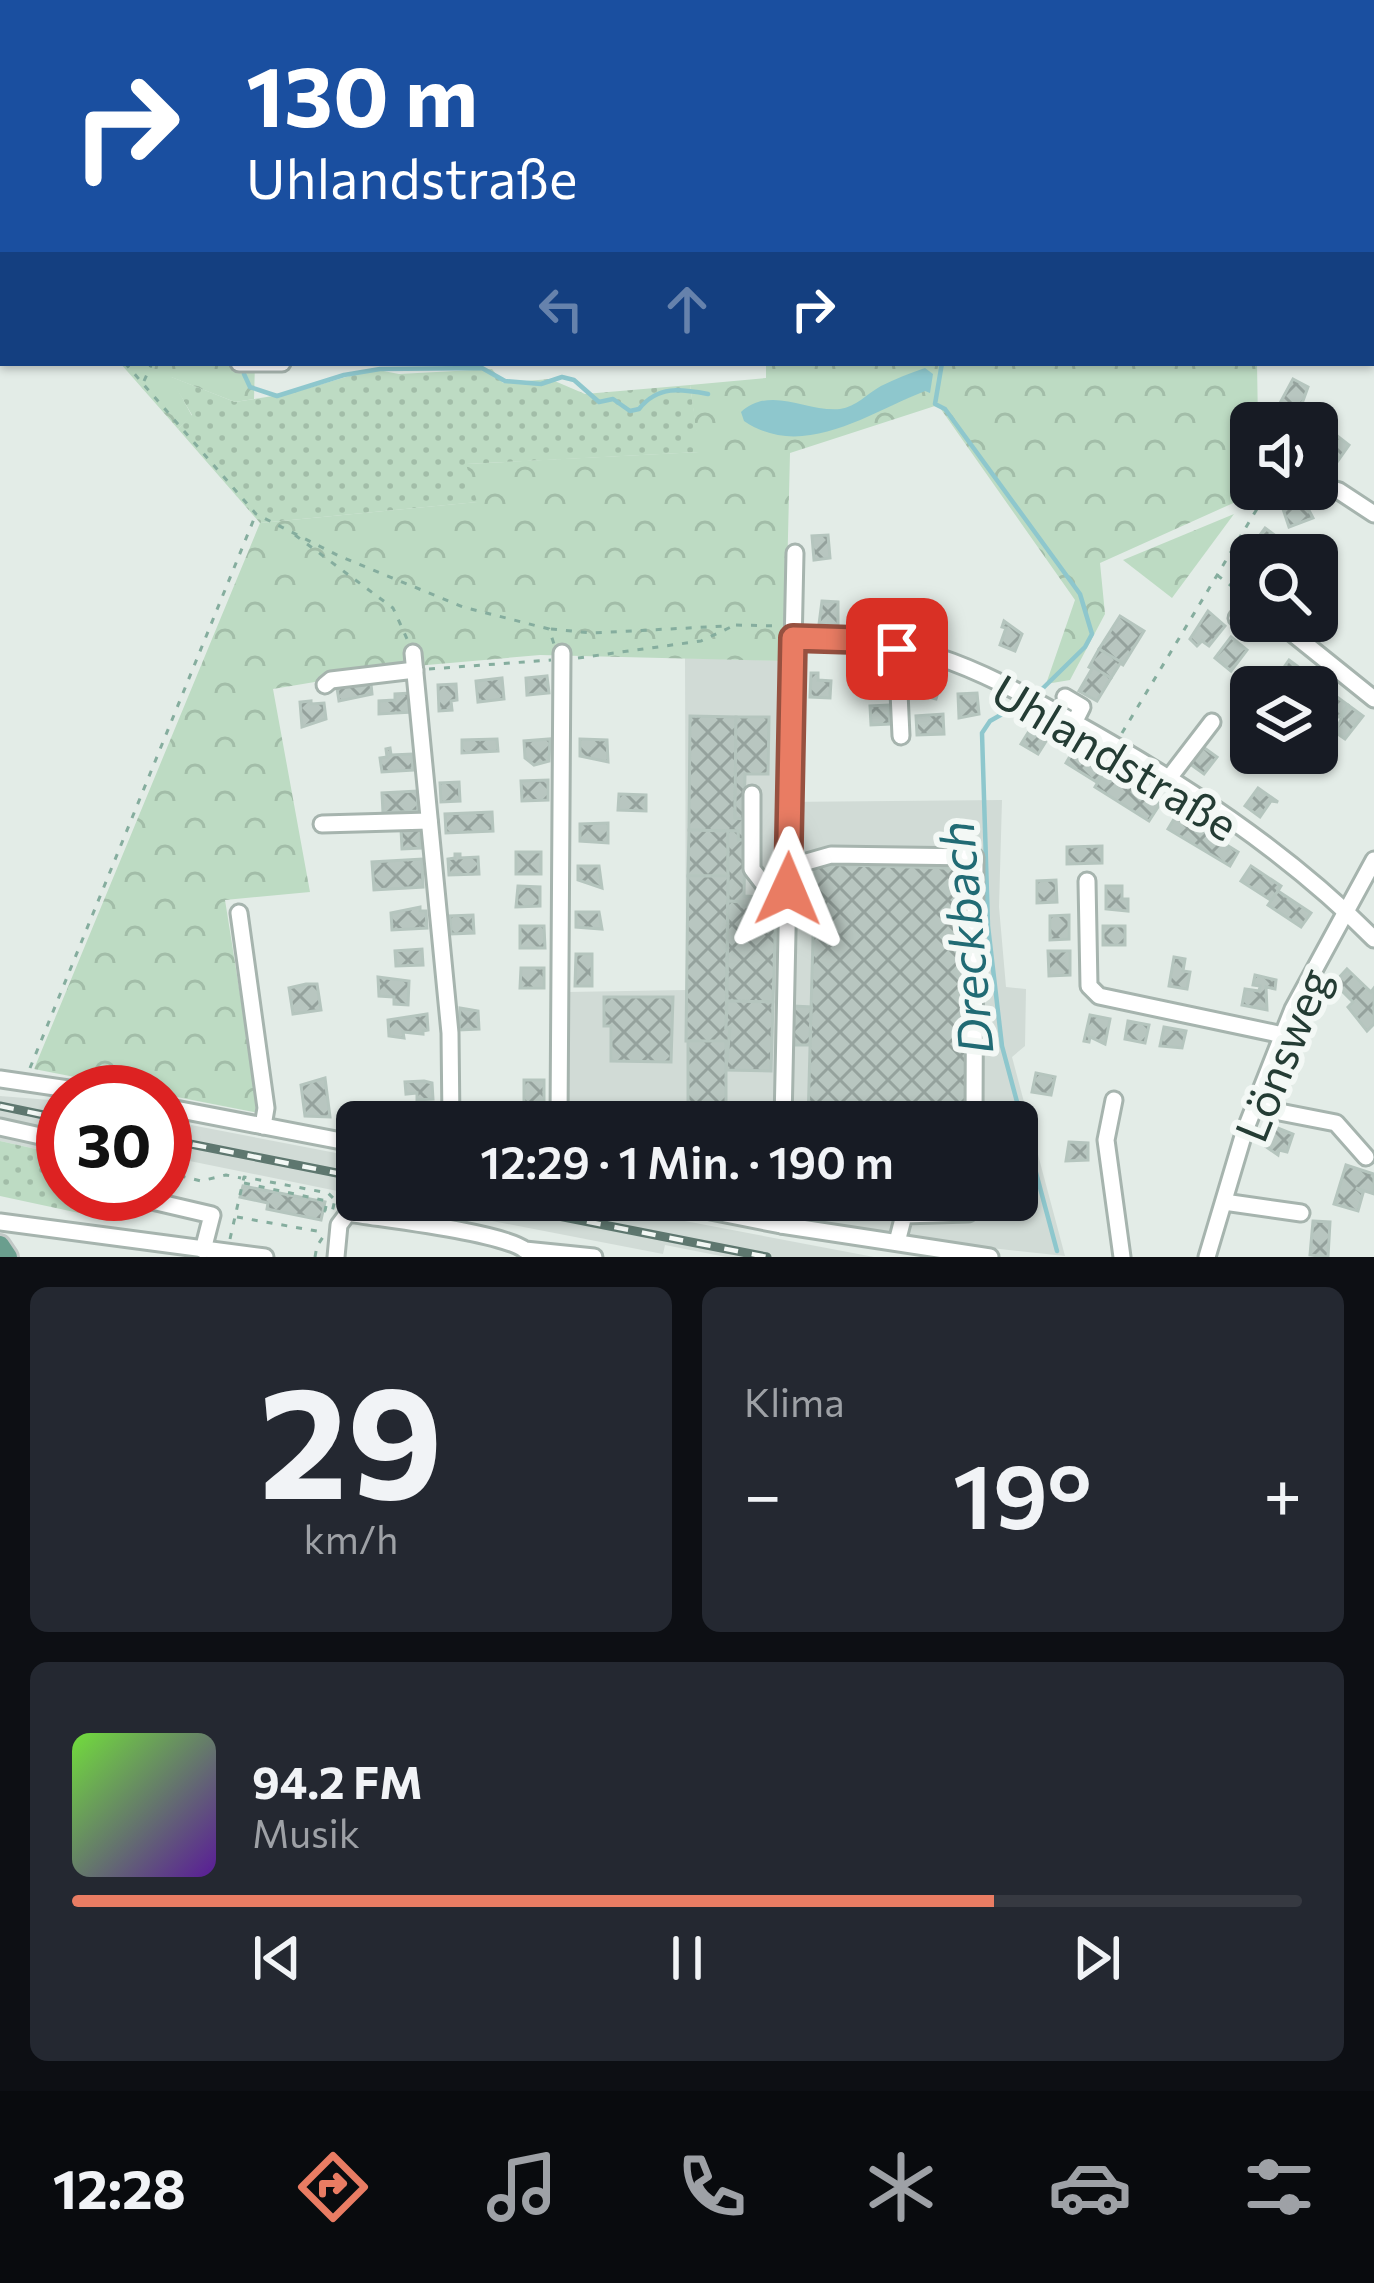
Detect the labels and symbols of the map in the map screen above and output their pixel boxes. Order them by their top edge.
pin [846,598,948,700]
street label: Uhlandstraße [983,661,1249,851]
water label: Dreckbach [924,819,1004,1057]
position arrow [725,826,851,952]
street label: Lönsweg [1221,959,1341,1149]
speed limit sign: 30 [36,1065,192,1221]

